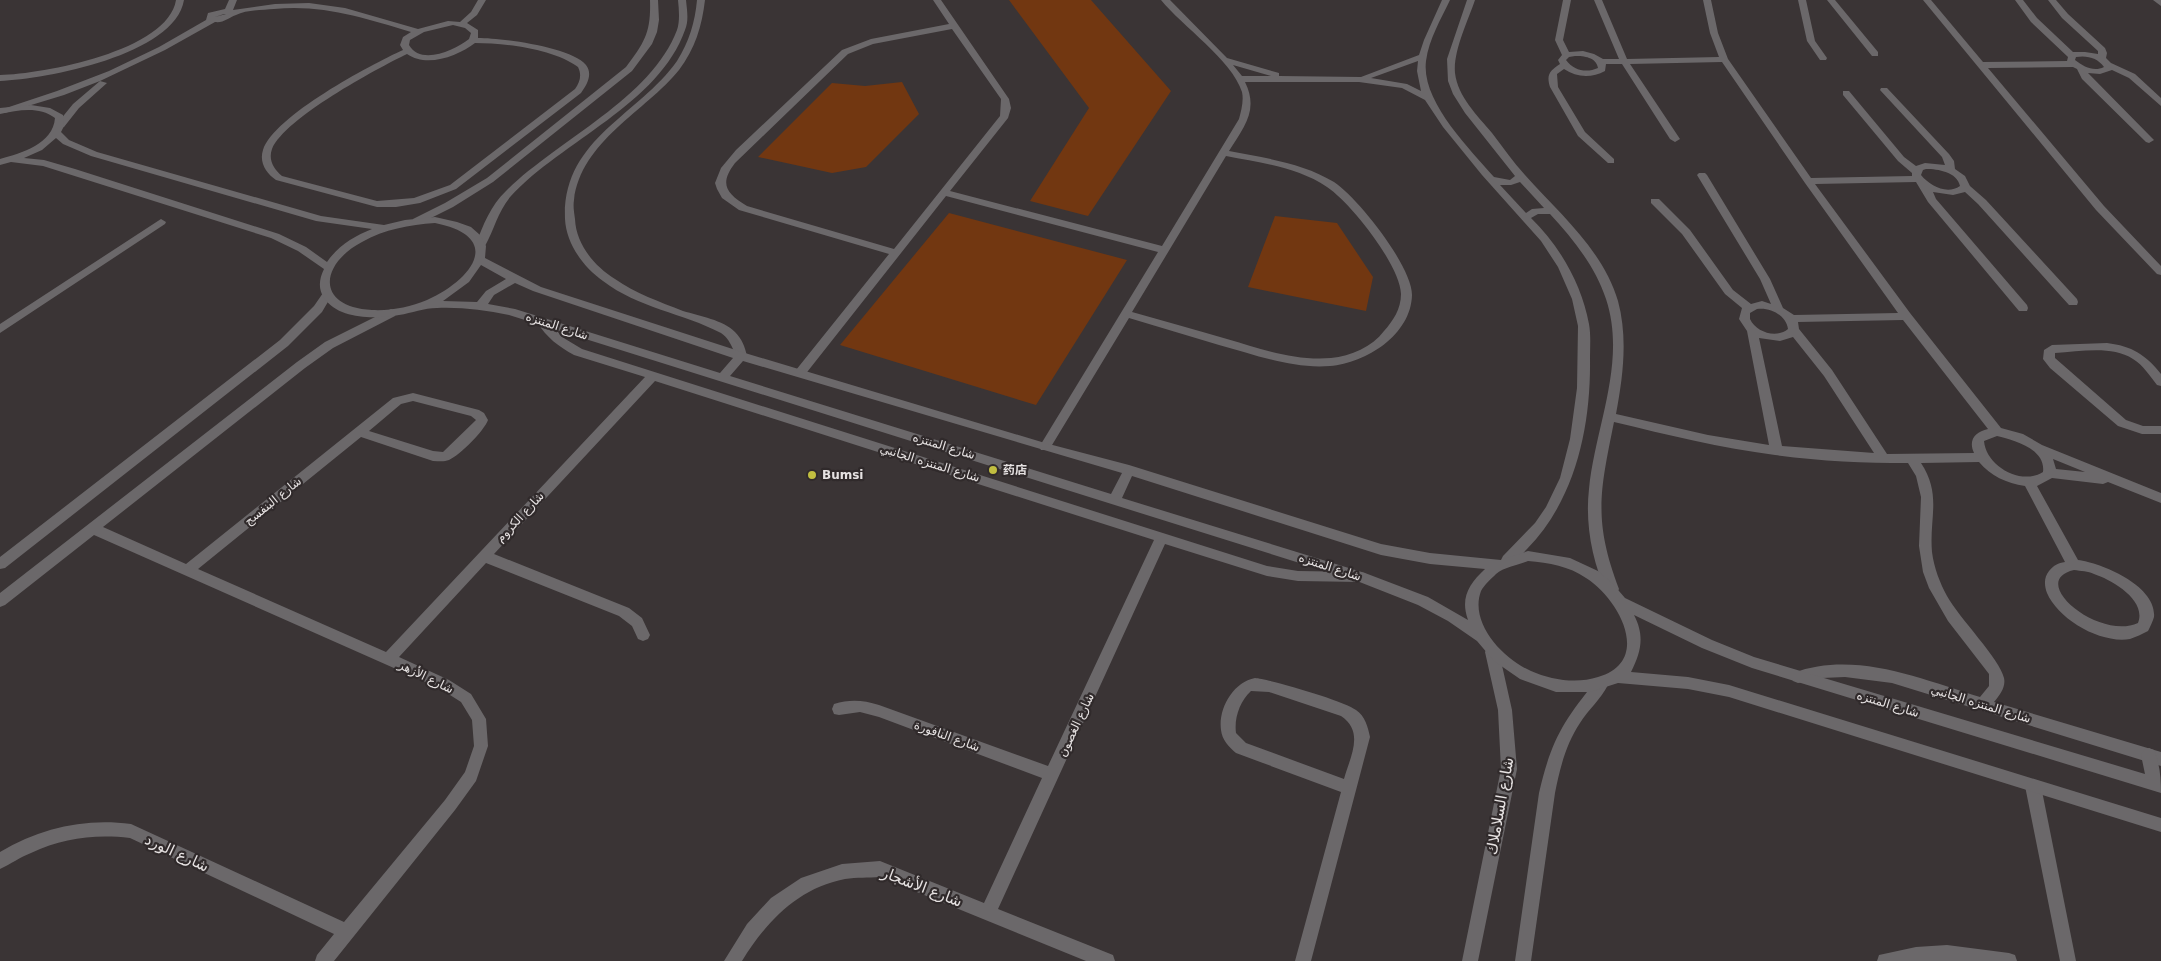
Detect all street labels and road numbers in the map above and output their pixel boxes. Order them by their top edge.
street label: شارع المنتزه [524,309,590,344]
street label: شارع المنتزه [911,430,977,463]
street label: شارع المنتزه الجانبي [878,441,982,486]
street label: شارع البنفسج [242,474,305,529]
street label: شارع الكروم [493,489,548,546]
street label: شارع المنتزه [1297,550,1363,585]
street label: شارع الأزهر [395,656,456,697]
street label: شارع المنتزه الجانبي [1929,682,2033,727]
street label: شارع المنتزه [1855,688,1921,721]
street label: شارع الغصون [1055,691,1098,760]
street label: شارع النافورة [912,718,982,755]
street label: شارع السلاملاك [1483,756,1517,856]
street label: شارع الورد [142,830,212,876]
street label: شارع الأشجار [878,862,965,911]

